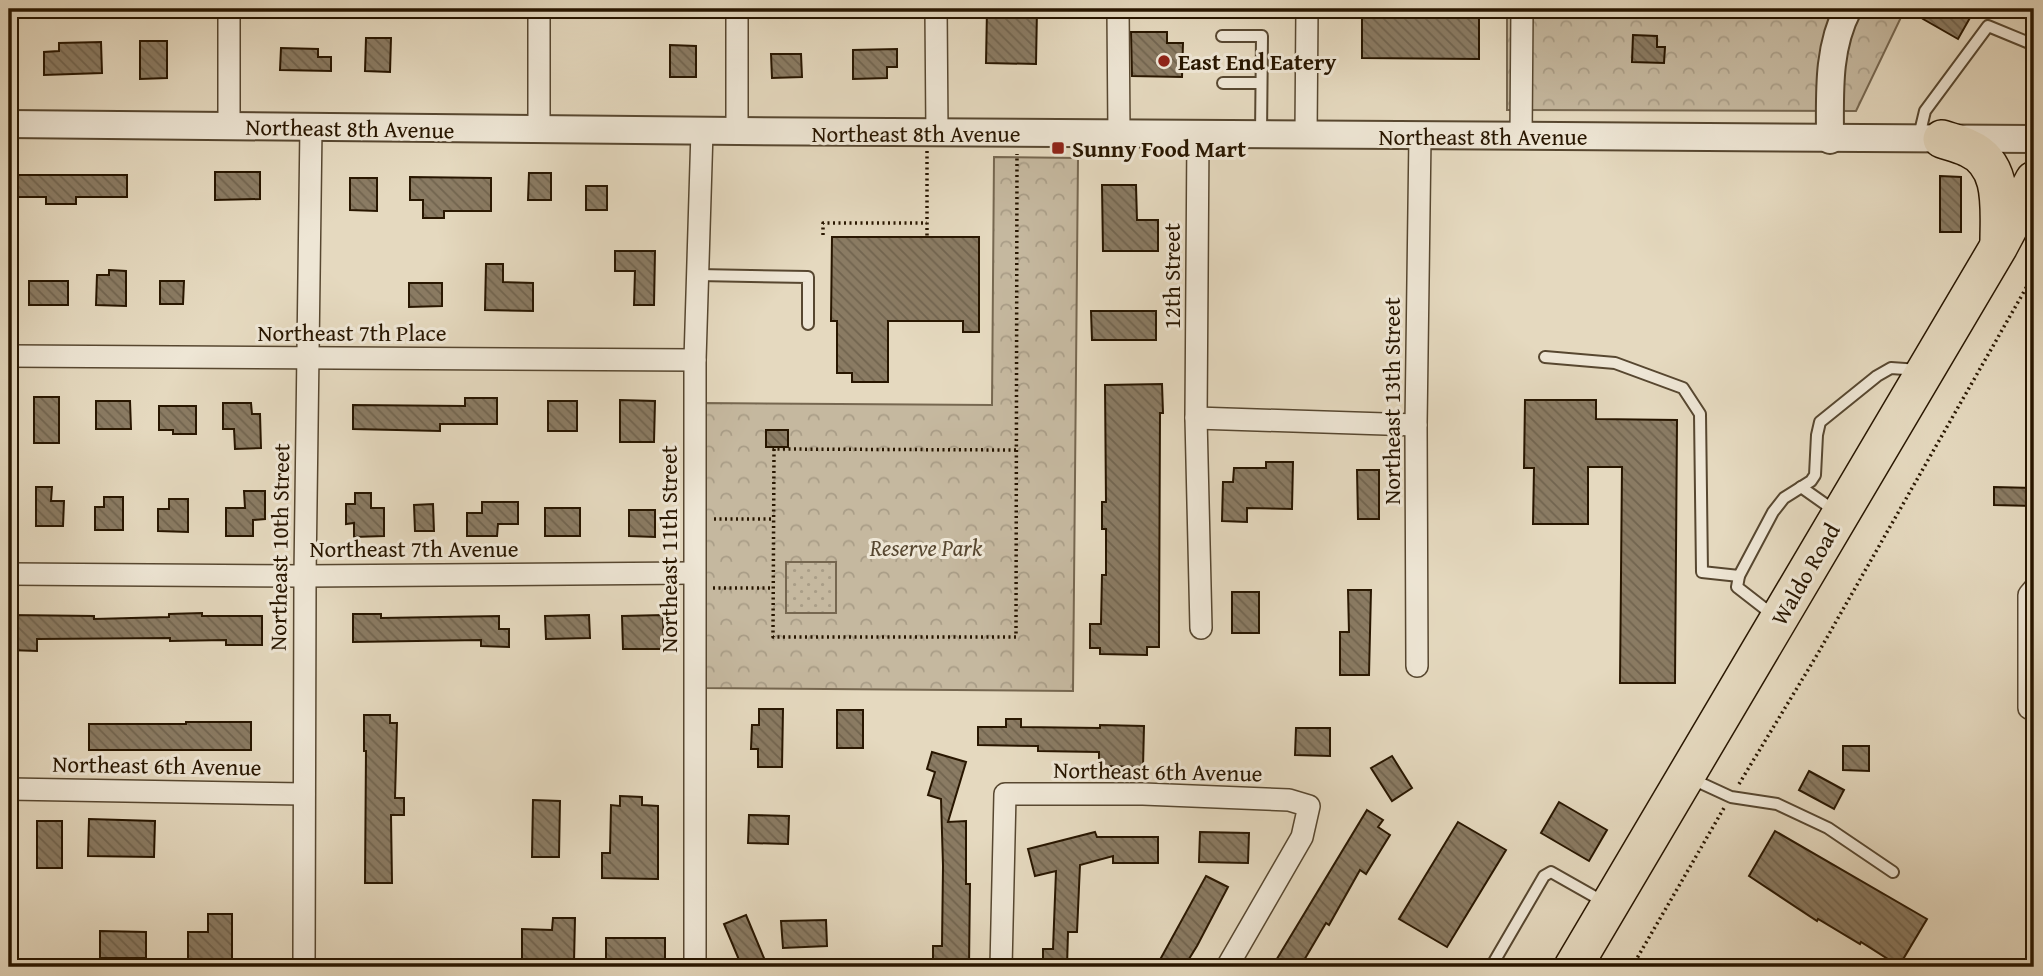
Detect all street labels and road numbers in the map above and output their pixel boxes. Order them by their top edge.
street label: Northeast 8th Avenue [245,110,455,146]
street label: Northeast 8th Avenue [811,117,1021,150]
street label: Northeast 8th Avenue [1378,120,1588,153]
street label: 12th Street [1155,223,1188,329]
street label: Northeast 13th Street [1375,297,1408,505]
street label: Northeast 7th Place [257,316,447,349]
street label: Northeast 10th Street [261,443,297,651]
street label: Northeast 11th Street [652,445,685,653]
street label: Waldo Road [1762,516,1848,631]
street label: Northeast 7th Avenue [309,532,519,565]
street label: Northeast 6th Avenue [52,747,262,783]
street label: Northeast 6th Avenue [1053,753,1263,789]

